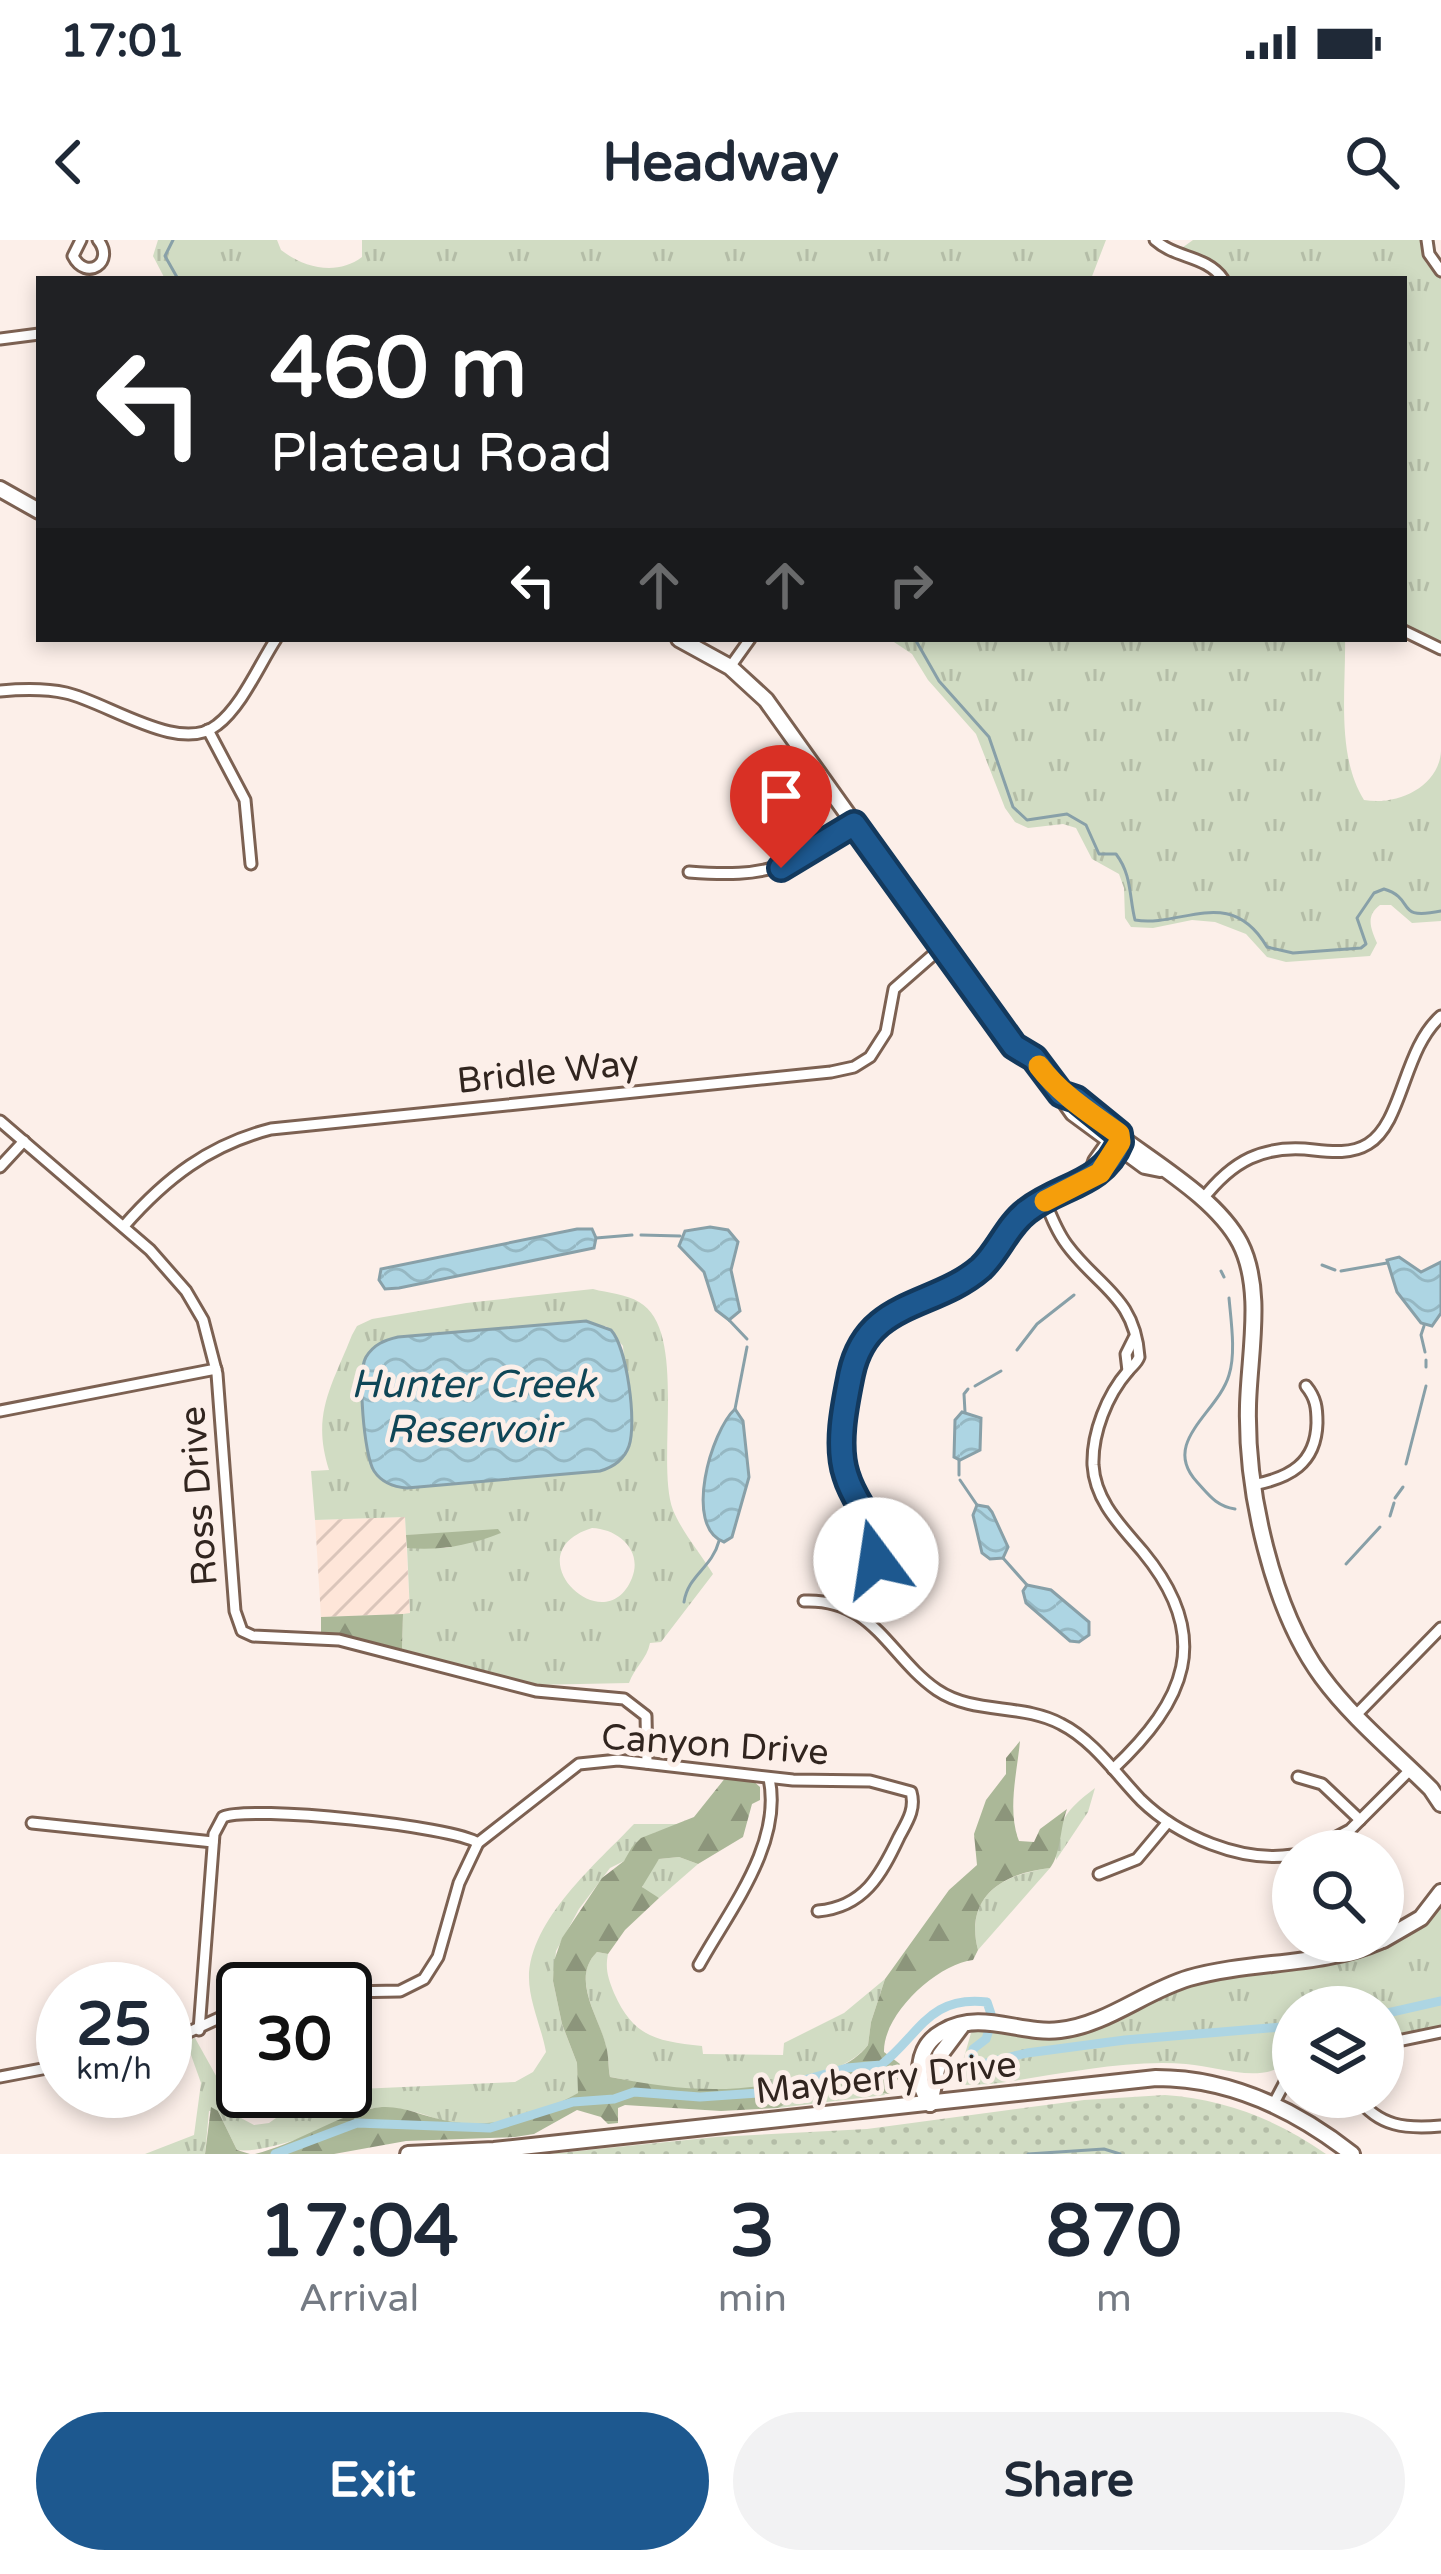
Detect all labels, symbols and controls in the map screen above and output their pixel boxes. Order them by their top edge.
text: 17:01 [60,15,185,69]
icon: back [36,129,102,195]
icon: search [1339,129,1405,195]
text: Headway [602,130,839,195]
text: 460 m [270,319,527,420]
icon: left [72,324,228,480]
text: Plateau Road [270,421,613,486]
icon: left [500,552,566,618]
icon: ahead [626,552,692,618]
icon: ahead [752,552,818,618]
icon: right [878,552,944,618]
pin [730,745,832,868]
icon: arrive [748,763,814,829]
street label: Bridle Way [455,1041,641,1103]
water label: Hunter Creek Reservoir [351,1361,598,1453]
street label: Ross Drive [171,1405,227,1587]
position arrow [813,1497,939,1623]
street label: Canyon Drive [600,1716,830,1774]
map controls [1272,1830,1404,2118]
button: search [1272,1830,1404,1962]
speed limit sign: 30 [216,1962,372,2118]
button: layers [1272,1986,1404,2118]
text: 25 [76,1989,152,2061]
street label: Mayberry Drive [753,2043,1019,2113]
text: km/h [76,2051,152,2088]
text: 17:04 [259,2189,459,2276]
text: 3 [730,2189,775,2276]
text: 870 [1046,2189,1182,2276]
text: Arrival [299,2275,419,2322]
text: min [718,2275,787,2322]
text: m [1096,2275,1132,2322]
button: Exit [36,2412,709,2550]
button: Share [733,2412,1405,2550]

